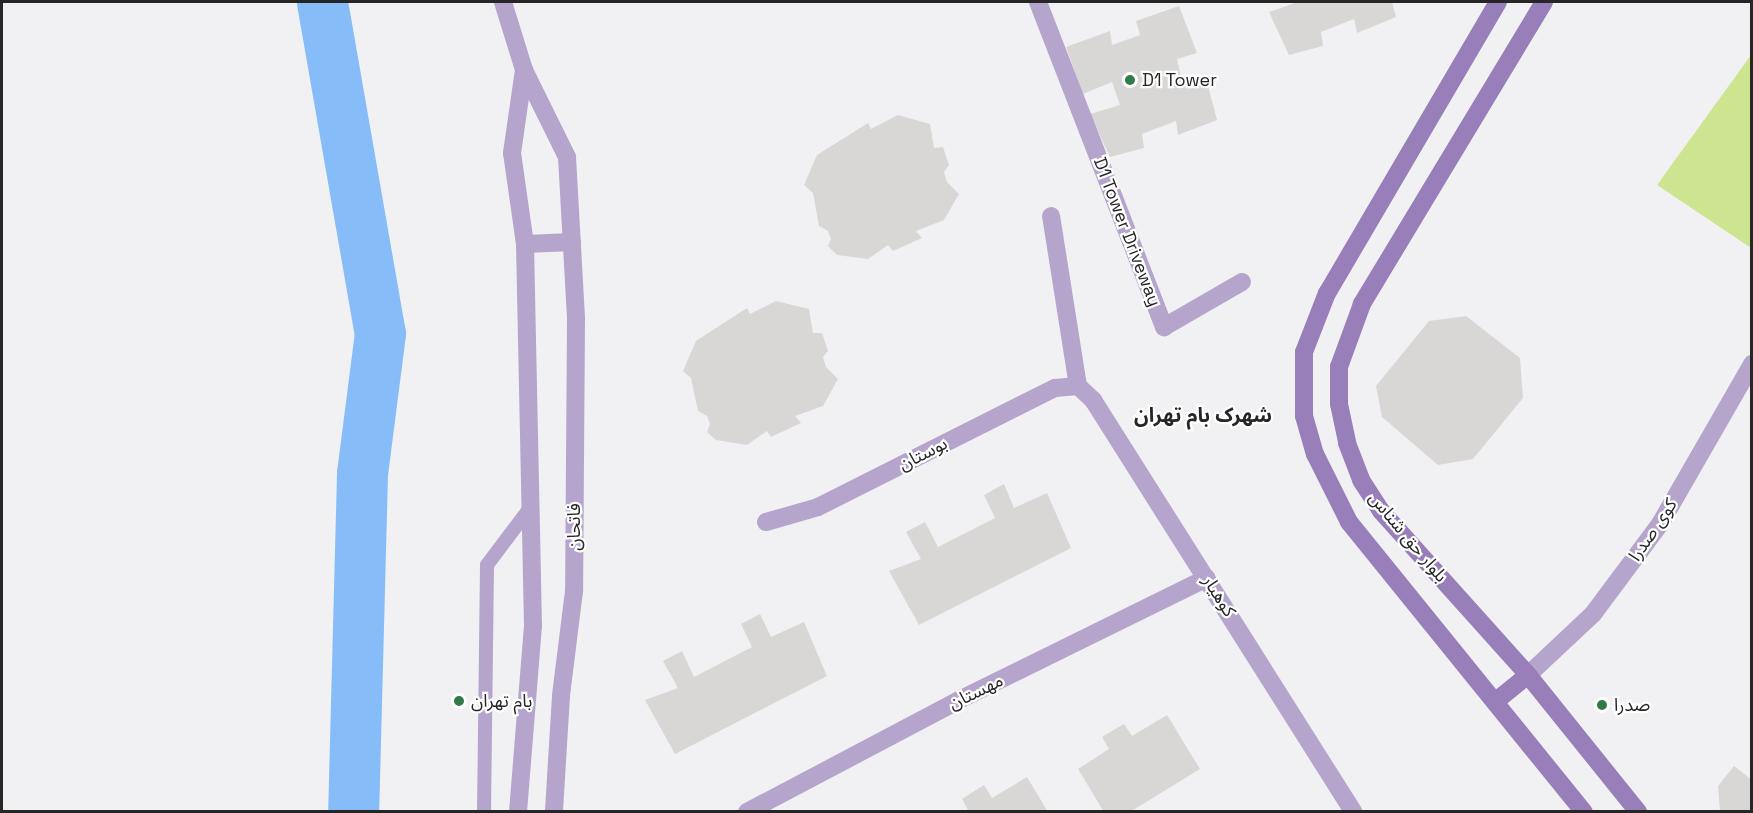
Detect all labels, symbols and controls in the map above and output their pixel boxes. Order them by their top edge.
place label: D1 Tower [1142,69,1217,91]
marker: D1 Tower [1123,73,1137,87]
street label: D1 Tower Driveway [1089,154,1165,310]
district label: شهرک بام تهران [1134,403,1272,427]
street label: بوستان [895,433,951,475]
street label: بلوار حق شناس [1364,487,1452,587]
street label: کوی صدرا [1624,495,1682,565]
street label: فاتحان [563,503,585,551]
street label: کوهیار [1198,571,1240,621]
street label: مهستان [945,670,1007,714]
place label: بام تهران [471,690,532,712]
marker: بام تهران [452,694,466,708]
place label: صدرا [1614,694,1650,716]
marker: صدرا [1595,698,1609,712]

